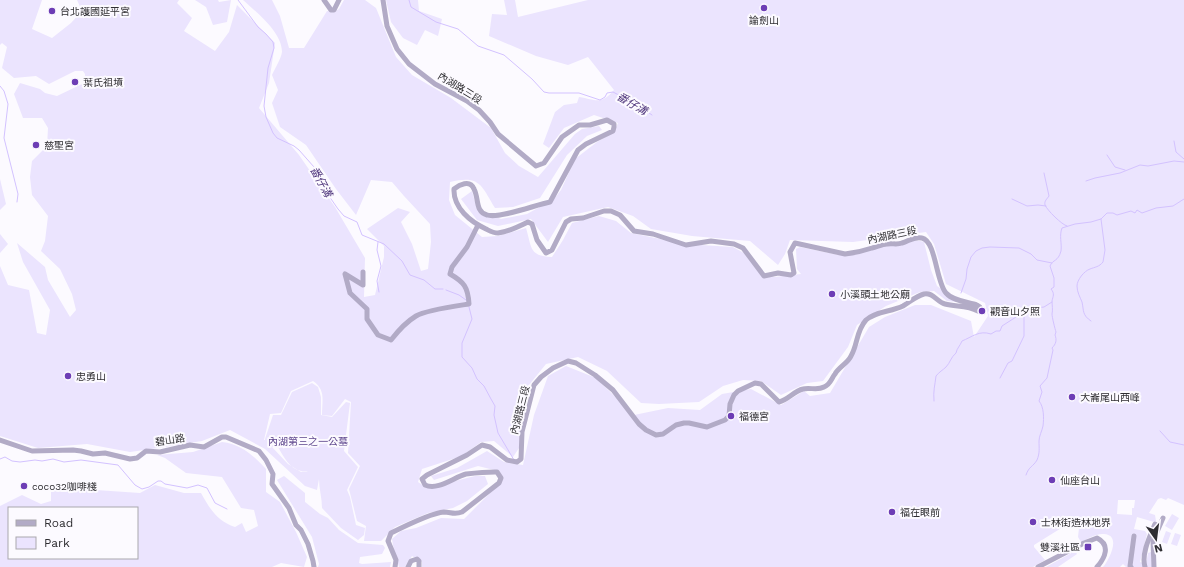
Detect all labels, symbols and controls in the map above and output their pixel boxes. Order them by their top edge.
marker: 論劍山 [759,3,769,13]
marker: 台北護國延平宮 [47,6,57,16]
place label: 台北護國延平宮 [60,6,130,17]
place label: 論劍山 [749,15,779,26]
street label: 內湖路三段 [436,70,484,106]
marker: 葉氏祖墳 [70,77,80,87]
place label: 葉氏祖墳 [83,77,123,88]
water label: 番仔溝 [615,90,651,119]
marker: 慈聖宮 [31,140,41,150]
place label: 慈聖宮 [44,140,74,151]
water label: 番仔溝 [307,164,336,201]
street label: 內湖路三段 [866,224,918,246]
marker: 小溪頭土地公廟 [827,289,837,299]
place label: 小溪頭土地公廟 [840,289,910,300]
marker: 觀音山夕照 [977,306,987,316]
place label: 觀音山夕照 [990,306,1040,317]
marker: 忠勇山 [63,371,73,381]
place label: 忠勇山 [76,371,106,382]
street label: 內湖路三段 [509,384,531,436]
marker: 大崙尾山西峰 [1067,392,1077,402]
place label: 大崙尾山西峰 [1080,392,1140,403]
marker: 福德宮 [726,411,736,421]
place label: 福德宮 [739,411,769,422]
street label: 碧山路 [154,432,186,448]
park label: 內湖第三之一公墓 [268,436,348,447]
marker: 仙座台山 [1047,475,1057,485]
place label: 仙座台山 [1060,475,1100,486]
marker: coco32咖啡棧 [19,481,29,491]
place label: coco32咖啡棧 [32,481,97,492]
legend [8,507,138,559]
marker: 福在眼前 [887,507,897,517]
place label: 福在眼前 [900,507,940,518]
text: Road [44,516,73,530]
marker: 士林街造林地界 [1028,517,1038,527]
place label: 士林街造林地界 [1041,517,1111,528]
north arrow [1136,519,1176,559]
text: Park [44,536,70,550]
text: N [1153,541,1164,556]
place label: 雙溪社區 [1040,542,1080,553]
marker: 雙溪社區 [1083,542,1093,552]

